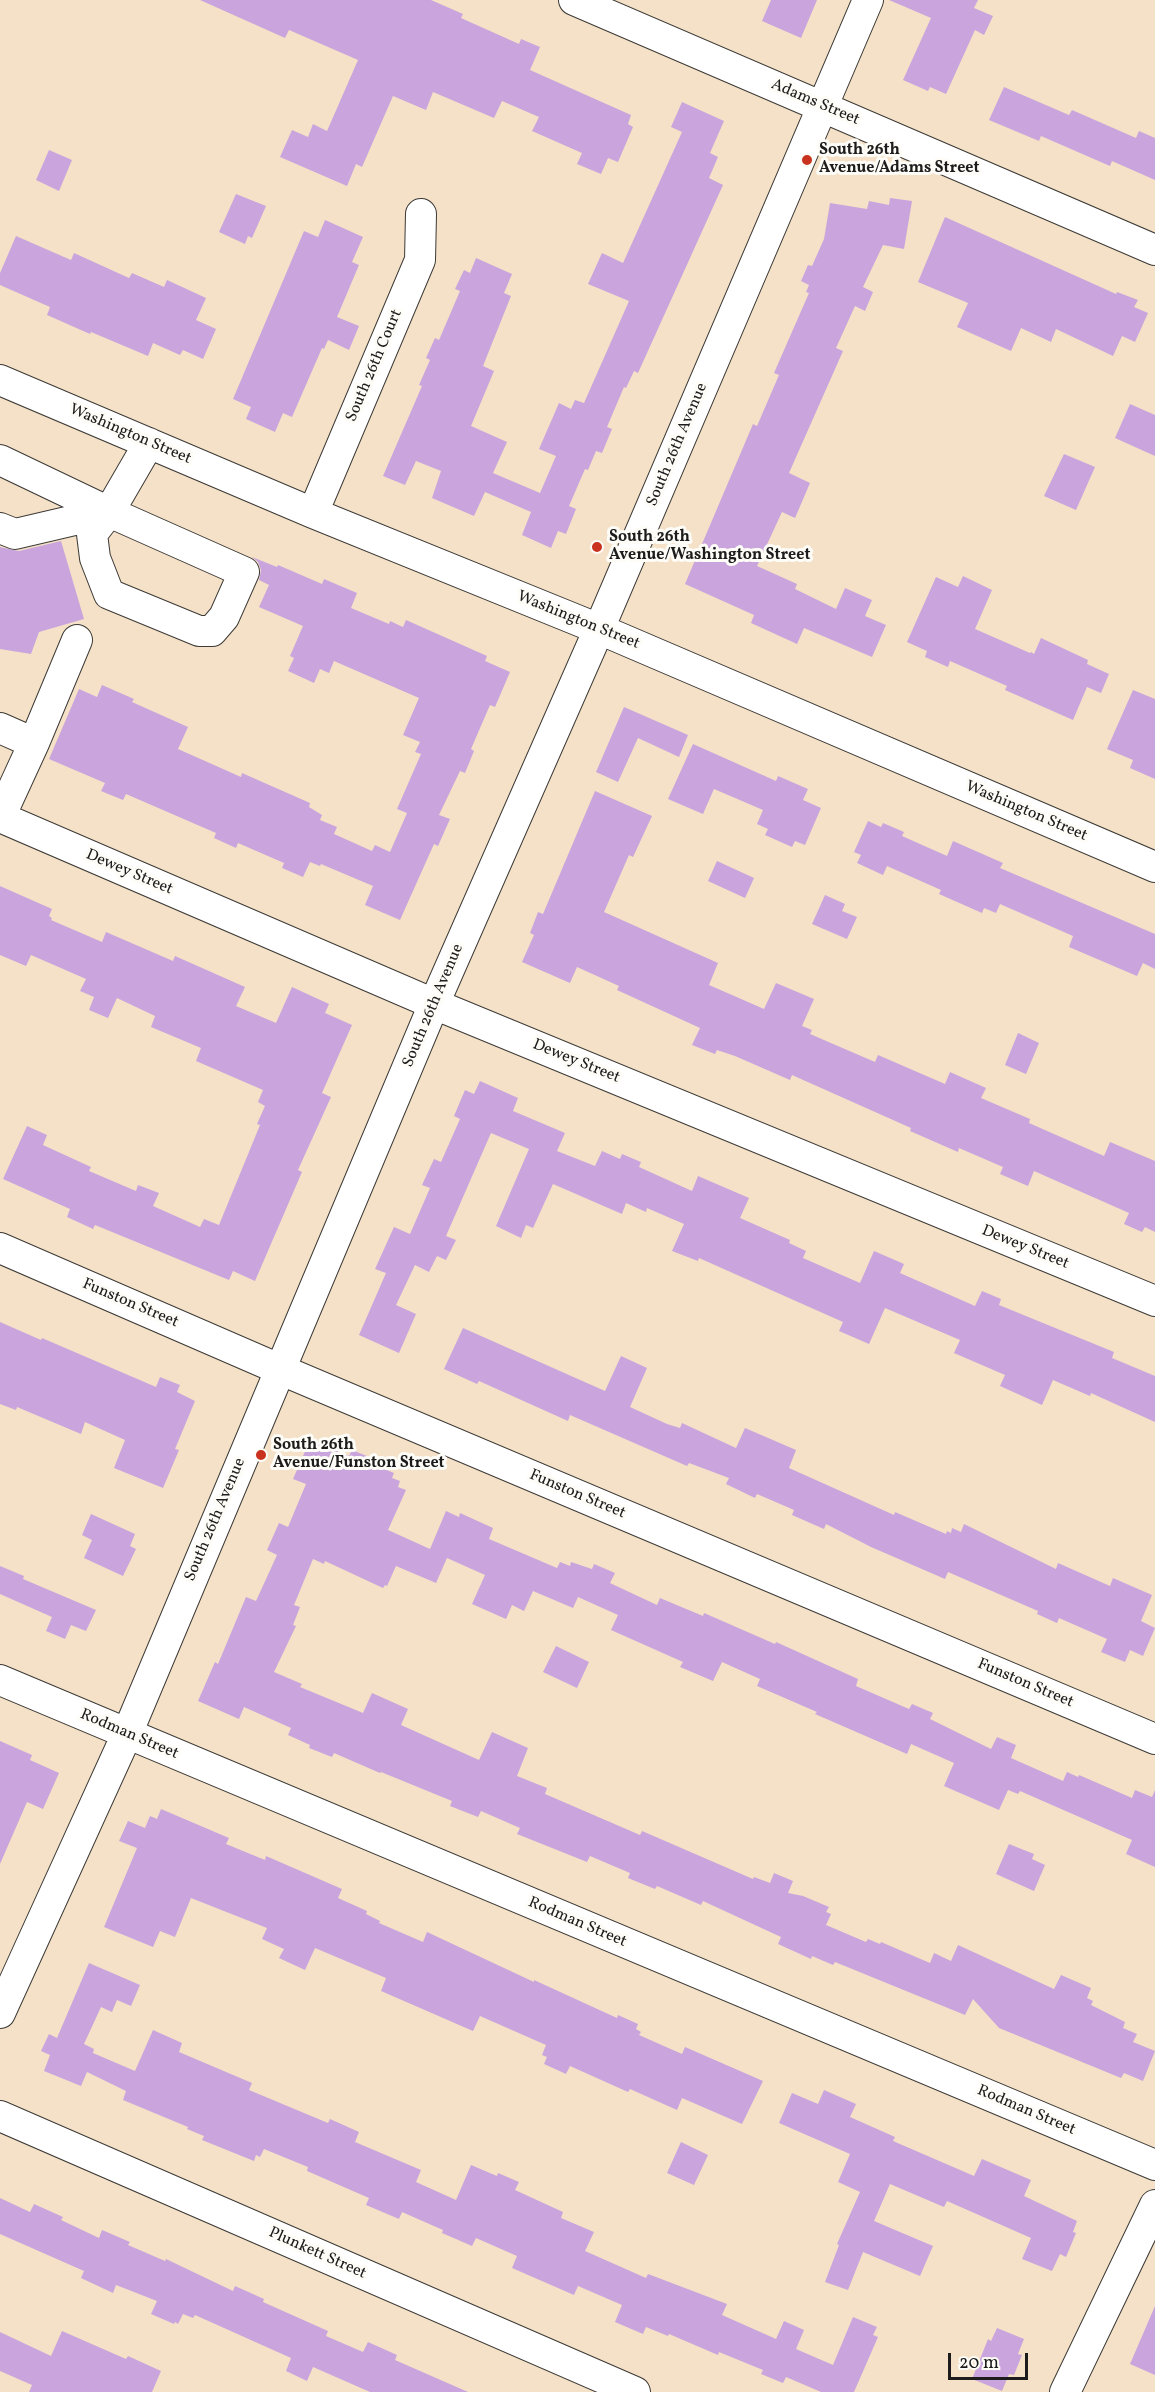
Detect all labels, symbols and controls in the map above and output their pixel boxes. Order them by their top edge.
street label: Adams Street [768,76,862,130]
place label: South 26th Avenue/Adams Street [819,141,980,179]
marker: South 26th Avenue/Adams Street [800,153,814,167]
street label: South 26th Court [343,307,407,425]
street label: South 26th Avenue [643,380,713,510]
street label: Washington Street [66,401,194,469]
place label: South 26th Avenue/Washington Street [609,528,810,566]
marker: South 26th Avenue/Washington Street [590,540,604,554]
street label: Washington Street [514,588,642,654]
street label: Washington Street [962,778,1090,846]
street label: Dewey Street [83,846,175,900]
street label: South 26th Avenue [399,941,469,1071]
street label: Dewey Street [530,1036,622,1088]
street label: Dewey Street [979,1222,1071,1274]
street label: Funston Street [79,1275,181,1333]
place label: South 26th Avenue/Funston Street [273,1436,445,1474]
marker: South 26th Avenue/Funston Street [254,1448,268,1462]
street label: South 26th Avenue [181,1455,251,1585]
street label: Funston Street [526,1466,628,1524]
street label: Funston Street [974,1655,1076,1713]
street label: Rodman Street [77,1706,181,1764]
street label: Rodman Street [525,1894,629,1952]
street label: Rodman Street [974,2082,1078,2140]
street label: Plunkett Street [265,2224,369,2284]
scale bar [951,2341,1030,2379]
text: 20 m [959,2351,999,2376]

